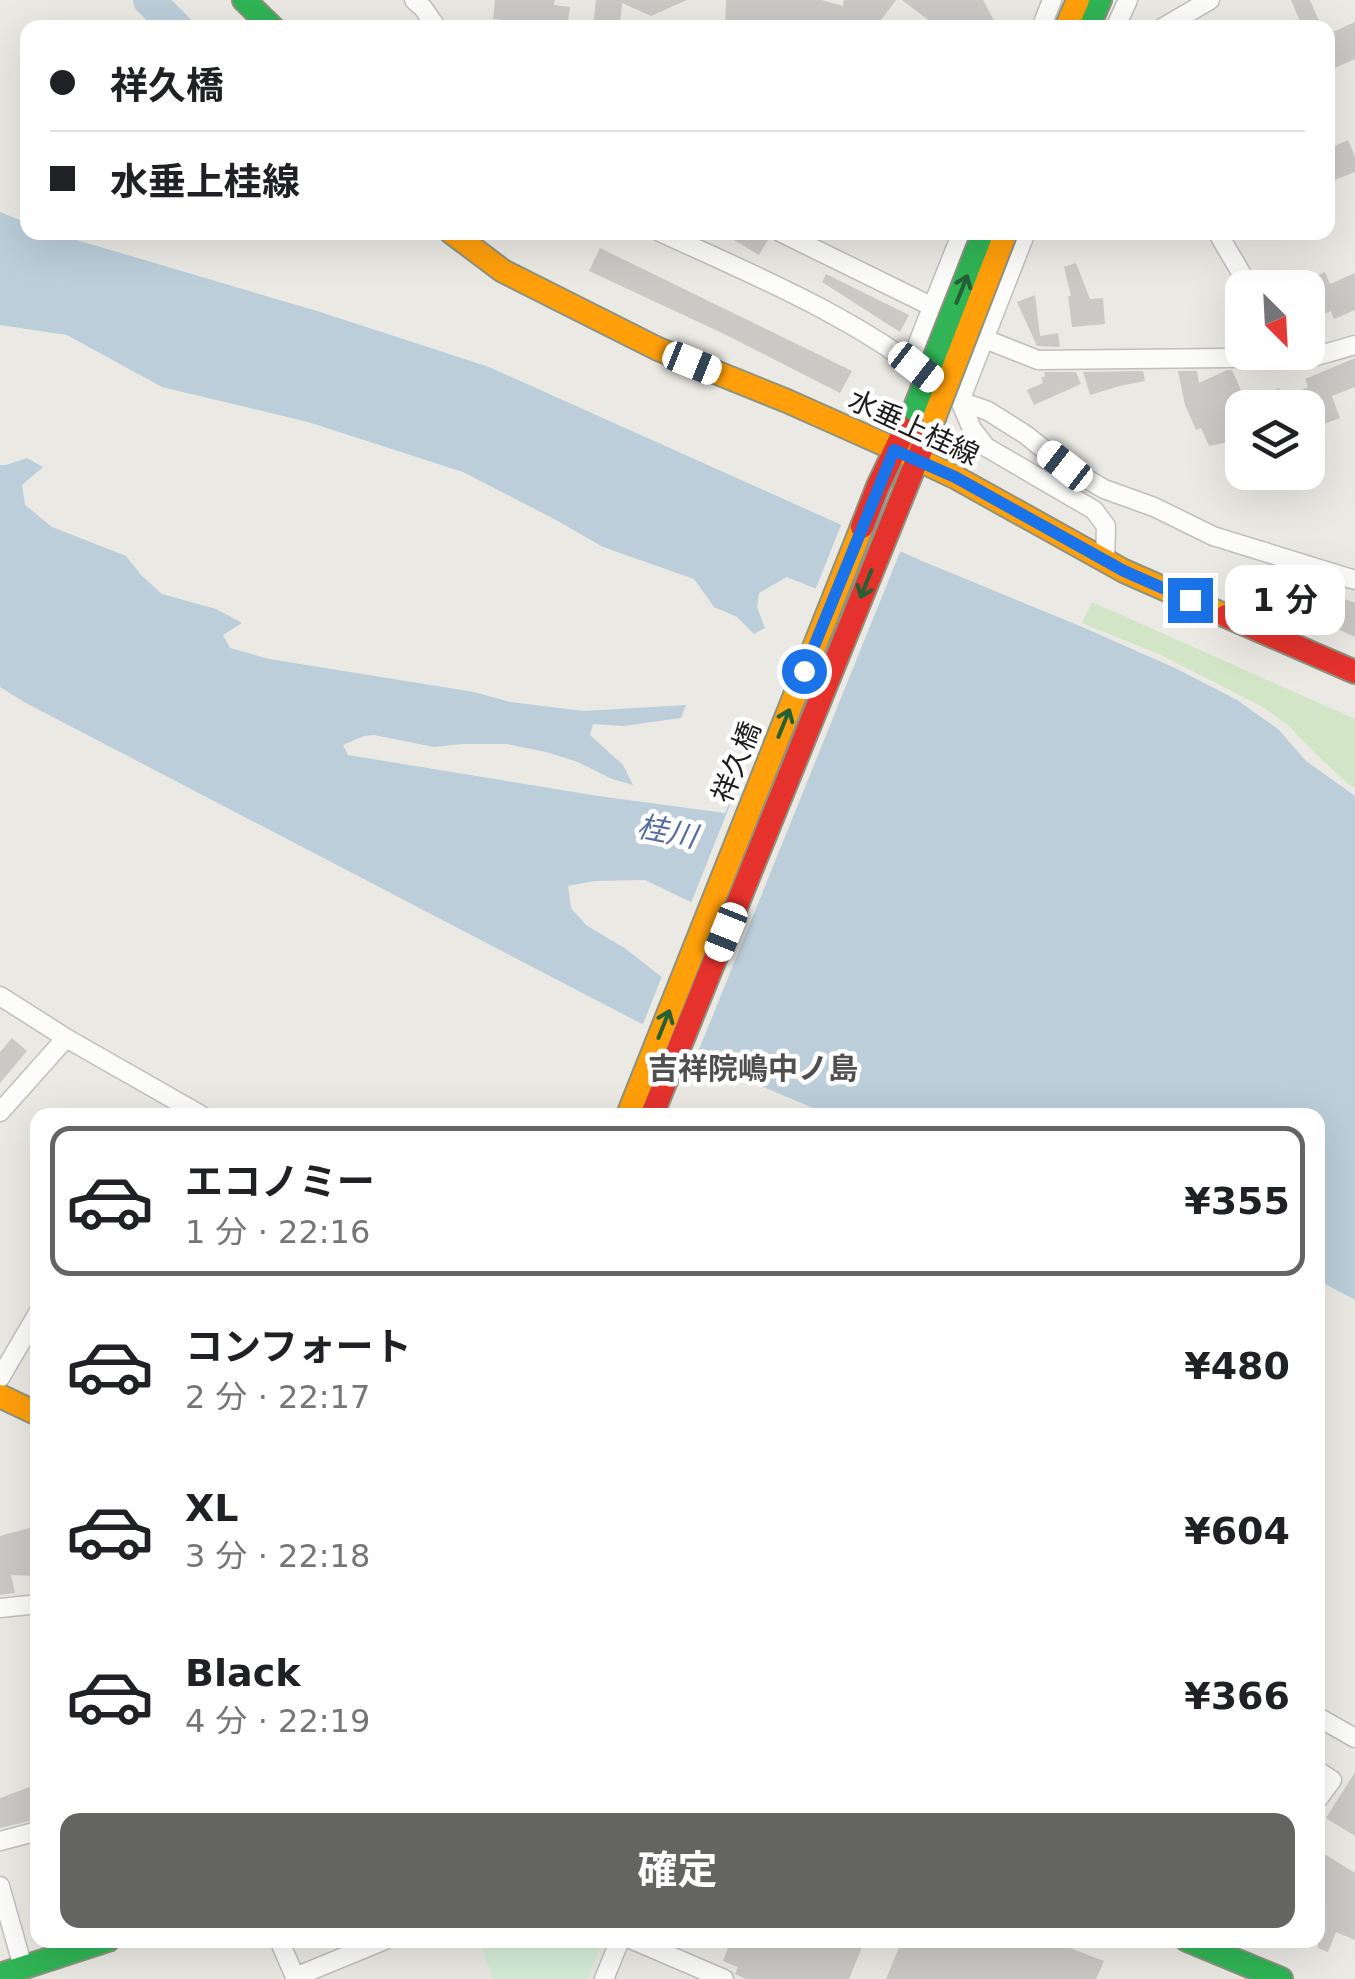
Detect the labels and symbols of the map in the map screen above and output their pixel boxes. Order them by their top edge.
north arrow [1225,270,1325,370]
one-way arrow [954,274,972,304]
car [883,337,949,397]
car [659,338,725,388]
street label: 水垂上桂線 [843,383,984,472]
car [1032,436,1098,496]
callout: 1 分 [1225,565,1345,635]
one-way arrow [856,568,874,599]
route end [1168,578,1213,623]
route start [782,649,827,694]
one-way arrow [776,708,794,738]
street label: 祥久橋 [705,717,767,807]
water label: 桂川 [634,809,703,855]
car [701,899,751,965]
one-way arrow [656,1010,674,1040]
district label: 吉祥院嶋中ノ島 [648,1051,858,1086]

